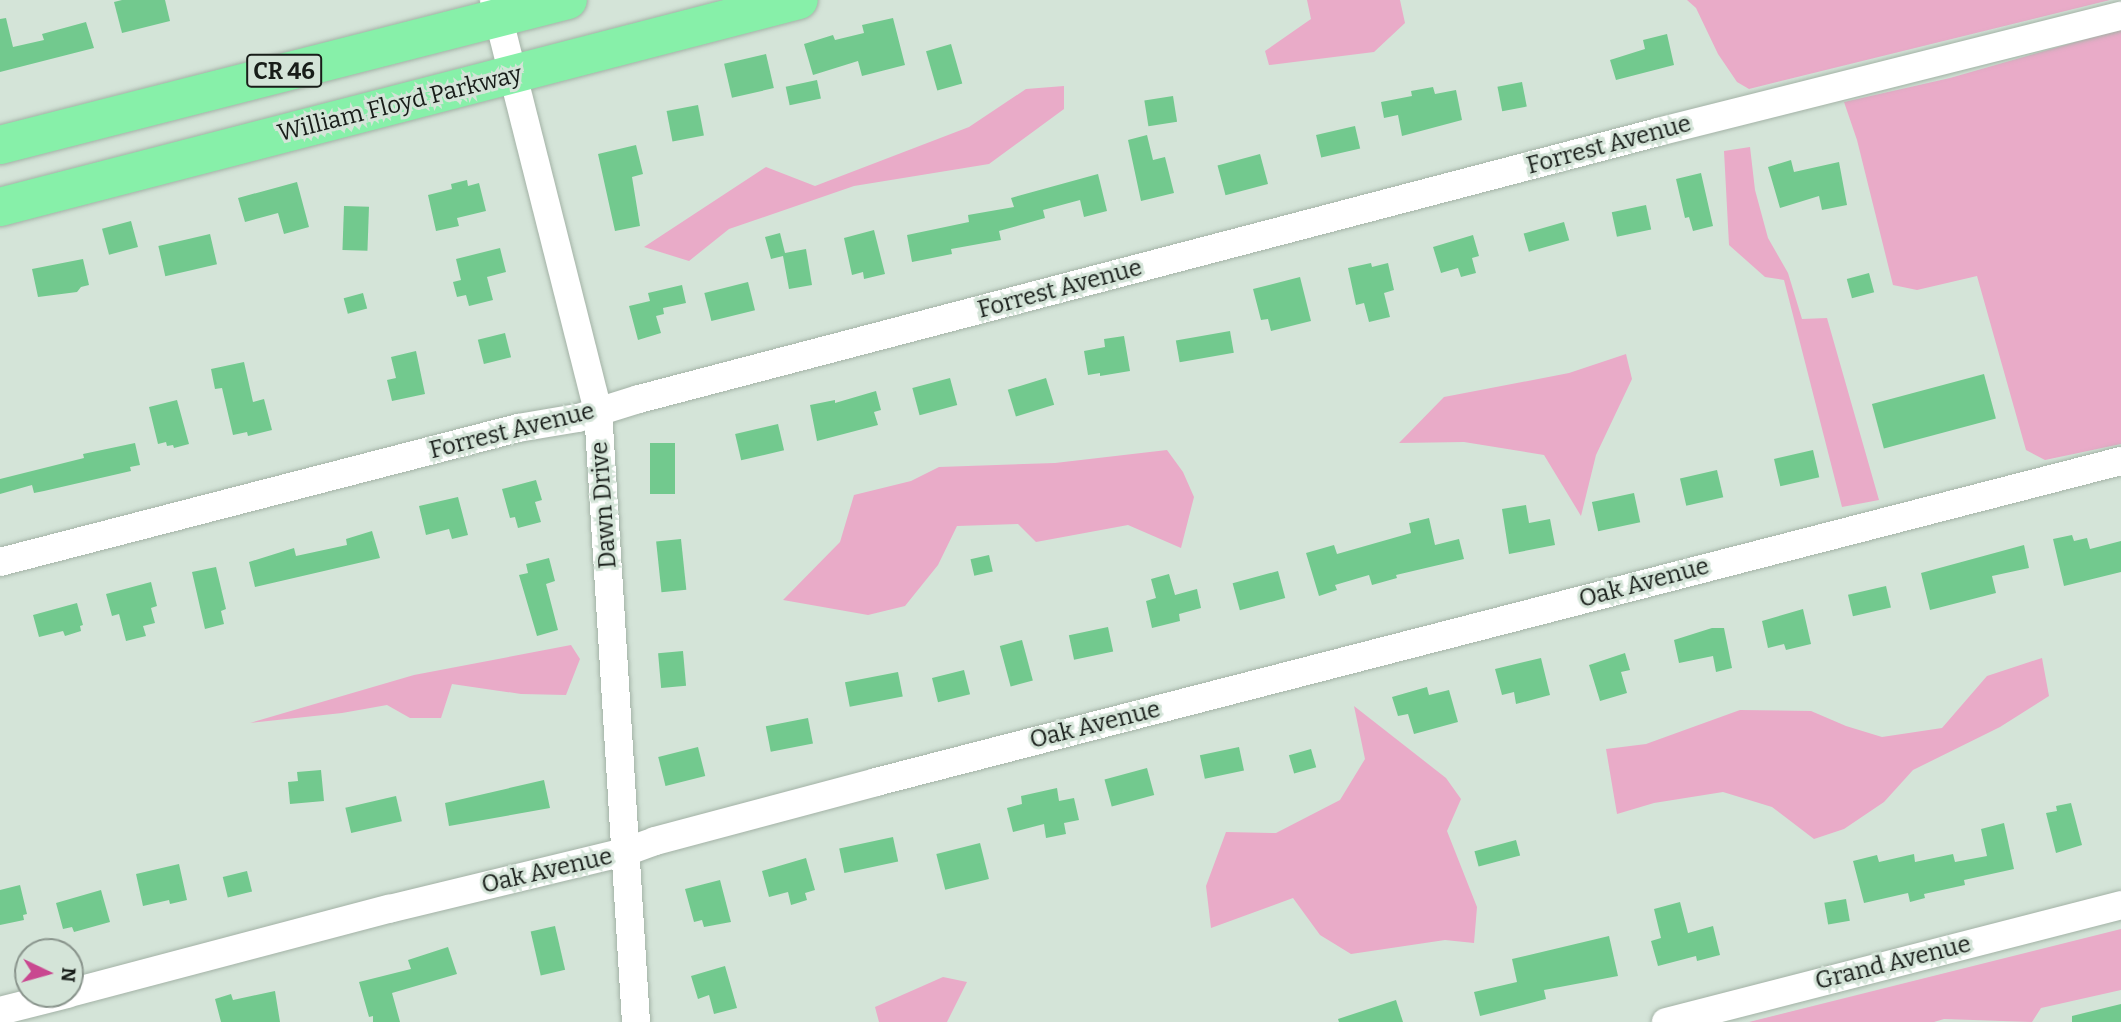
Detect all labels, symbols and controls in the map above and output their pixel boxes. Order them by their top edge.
road number: CR 46 [246,52,322,90]
street label: William Floyd Parkway [275,60,525,148]
street label: Forrest Avenue [1524,109,1694,181]
street label: Forrest Avenue [975,253,1145,325]
street label: Forrest Avenue [427,397,597,465]
street label: Dawn Drive [585,440,623,570]
street label: Oak Avenue [1576,552,1712,614]
street label: Oak Avenue [1027,695,1163,755]
street label: Oak Avenue [479,842,615,900]
street label: Grand Avenue [1812,930,1974,996]
north arrow [14,938,84,1008]
text: N [56,966,81,983]

